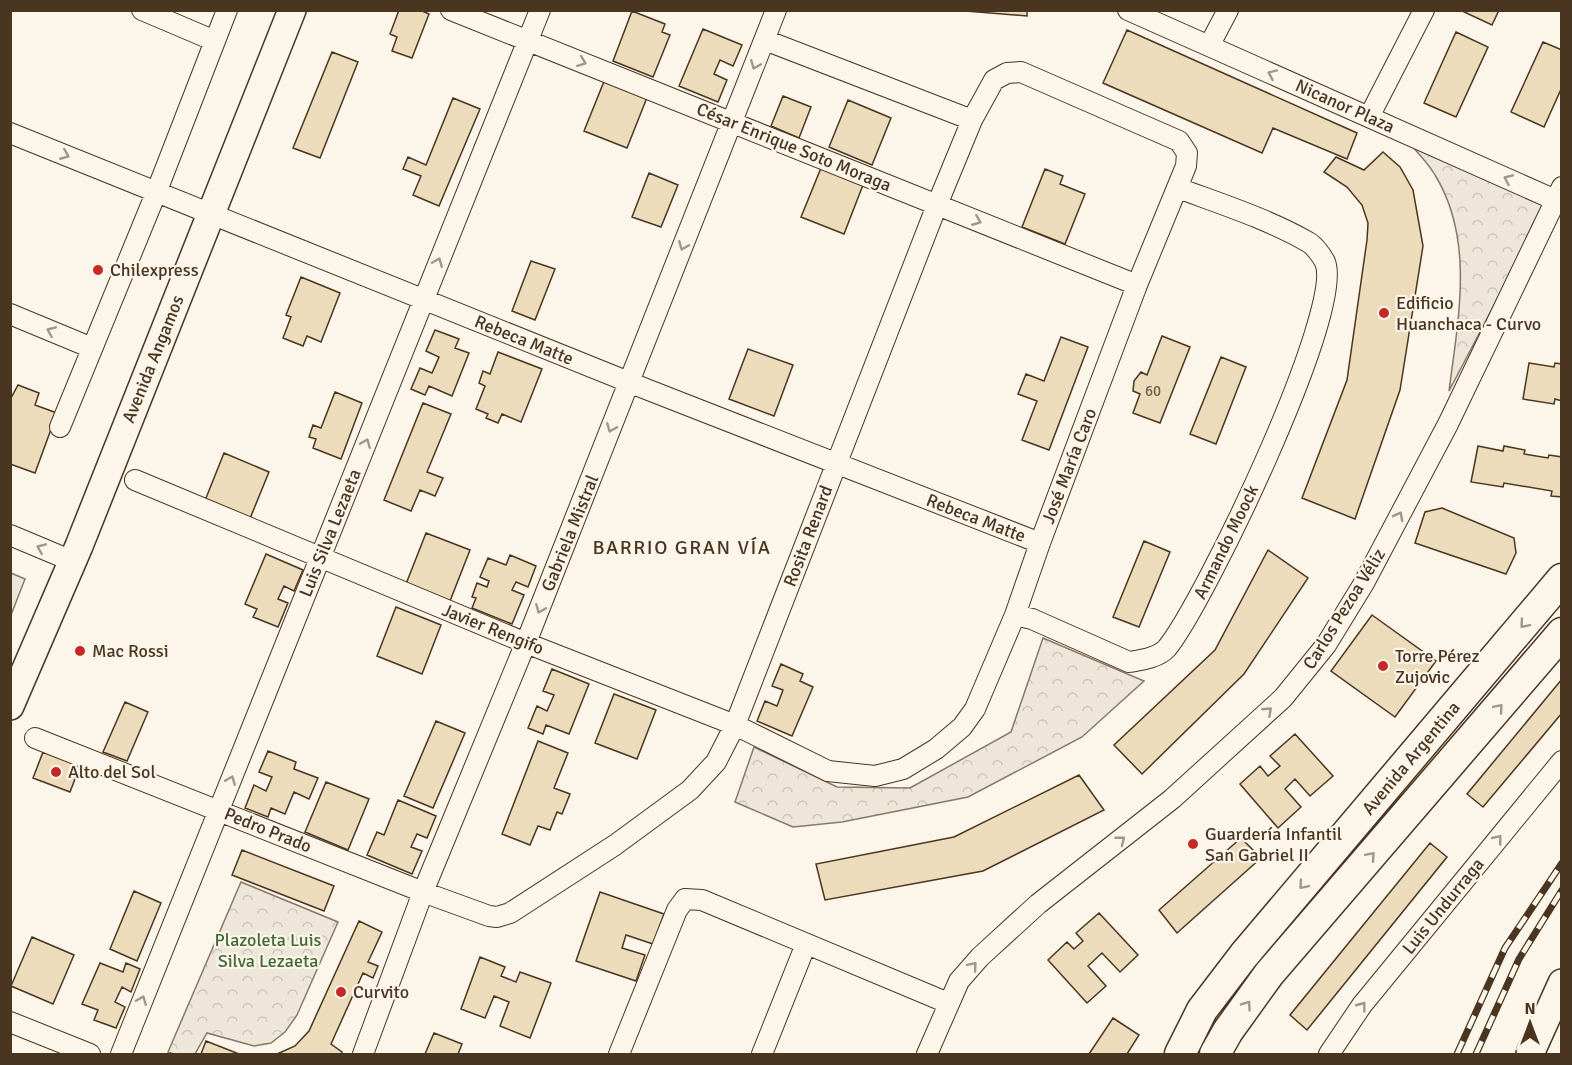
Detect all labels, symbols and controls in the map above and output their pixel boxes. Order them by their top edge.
one-way arrow [576,55,587,67]
one-way arrow [749,59,762,70]
one-way arrow [1268,70,1279,82]
street label: Nicanor Plaza [1292,74,1398,138]
street label: César Enrique Soto Moraga [693,98,895,196]
one-way arrow [58,148,69,160]
one-way arrow [1504,174,1515,186]
one-way arrow [971,214,982,226]
one-way arrow [678,240,690,251]
one-way arrow [431,258,443,269]
place label: Chilexpress [110,259,199,281]
marker: Chilexpress [91,263,105,277]
street label: Avenida Angamos [117,292,189,426]
place label: Edificio Huanchaca - Curvo [1396,292,1541,335]
marker: Edificio Huanchaca - Curvo [1377,306,1391,320]
street label: Rebeca Matte [471,310,577,370]
one-way arrow [47,326,58,338]
house number: 60 [1145,382,1161,400]
street label: José María Caro [1037,405,1101,527]
one-way arrow [606,422,619,433]
one-way arrow [359,439,371,450]
street label: Luis Silva Lezaeta [294,466,366,600]
street label: Gabriela Mistral [537,471,603,595]
street label: Armando Moock [1189,481,1263,603]
street label: Rosita Renard [779,482,837,590]
street label: Rebeca Matte [923,489,1029,547]
one-way arrow [1392,511,1403,522]
district label: BARRIO GRAN VÍA [593,535,771,560]
one-way arrow [37,543,48,555]
street label: Carlos Pezoa Véliz [1298,545,1390,673]
street label: Javier Rengifo [439,599,547,659]
one-way arrow [535,603,547,614]
one-way arrow [1520,617,1531,628]
place label: Mac Rossi [92,640,169,662]
marker: Mac Rossi [73,644,87,658]
place label: Torre Pérez Zujovic [1395,645,1480,688]
marker: Torre Pérez Zujovic [1376,659,1390,673]
street label: Avenida Argentina [1357,697,1465,819]
one-way arrow [1492,704,1503,715]
one-way arrow [1260,708,1271,719]
place label: Alto del Sol [68,761,156,783]
marker: Alto del Sol [49,765,63,779]
one-way arrow [224,776,236,787]
street label: Pedro Prado [221,803,315,857]
place label: Guardería Infantil San Gabriel II [1205,823,1342,866]
one-way arrow [1491,834,1502,845]
one-way arrow [1114,836,1125,847]
marker: Guardería Infantil San Gabriel II [1186,837,1200,851]
one-way arrow [1364,851,1375,862]
street label: Luis Undurraga [1397,853,1489,959]
one-way arrow [1299,878,1310,889]
park label: Plazoleta Luis Silva Lezaeta [215,929,322,972]
one-way arrow [965,962,976,973]
place label: Curvito [353,981,409,1003]
marker: Curvito [334,985,348,999]
north arrow [1500,993,1560,1053]
one-way arrow [135,996,148,1006]
text: N [1524,999,1536,1019]
one-way arrow [1239,1001,1250,1012]
one-way arrow [1354,1002,1365,1013]

